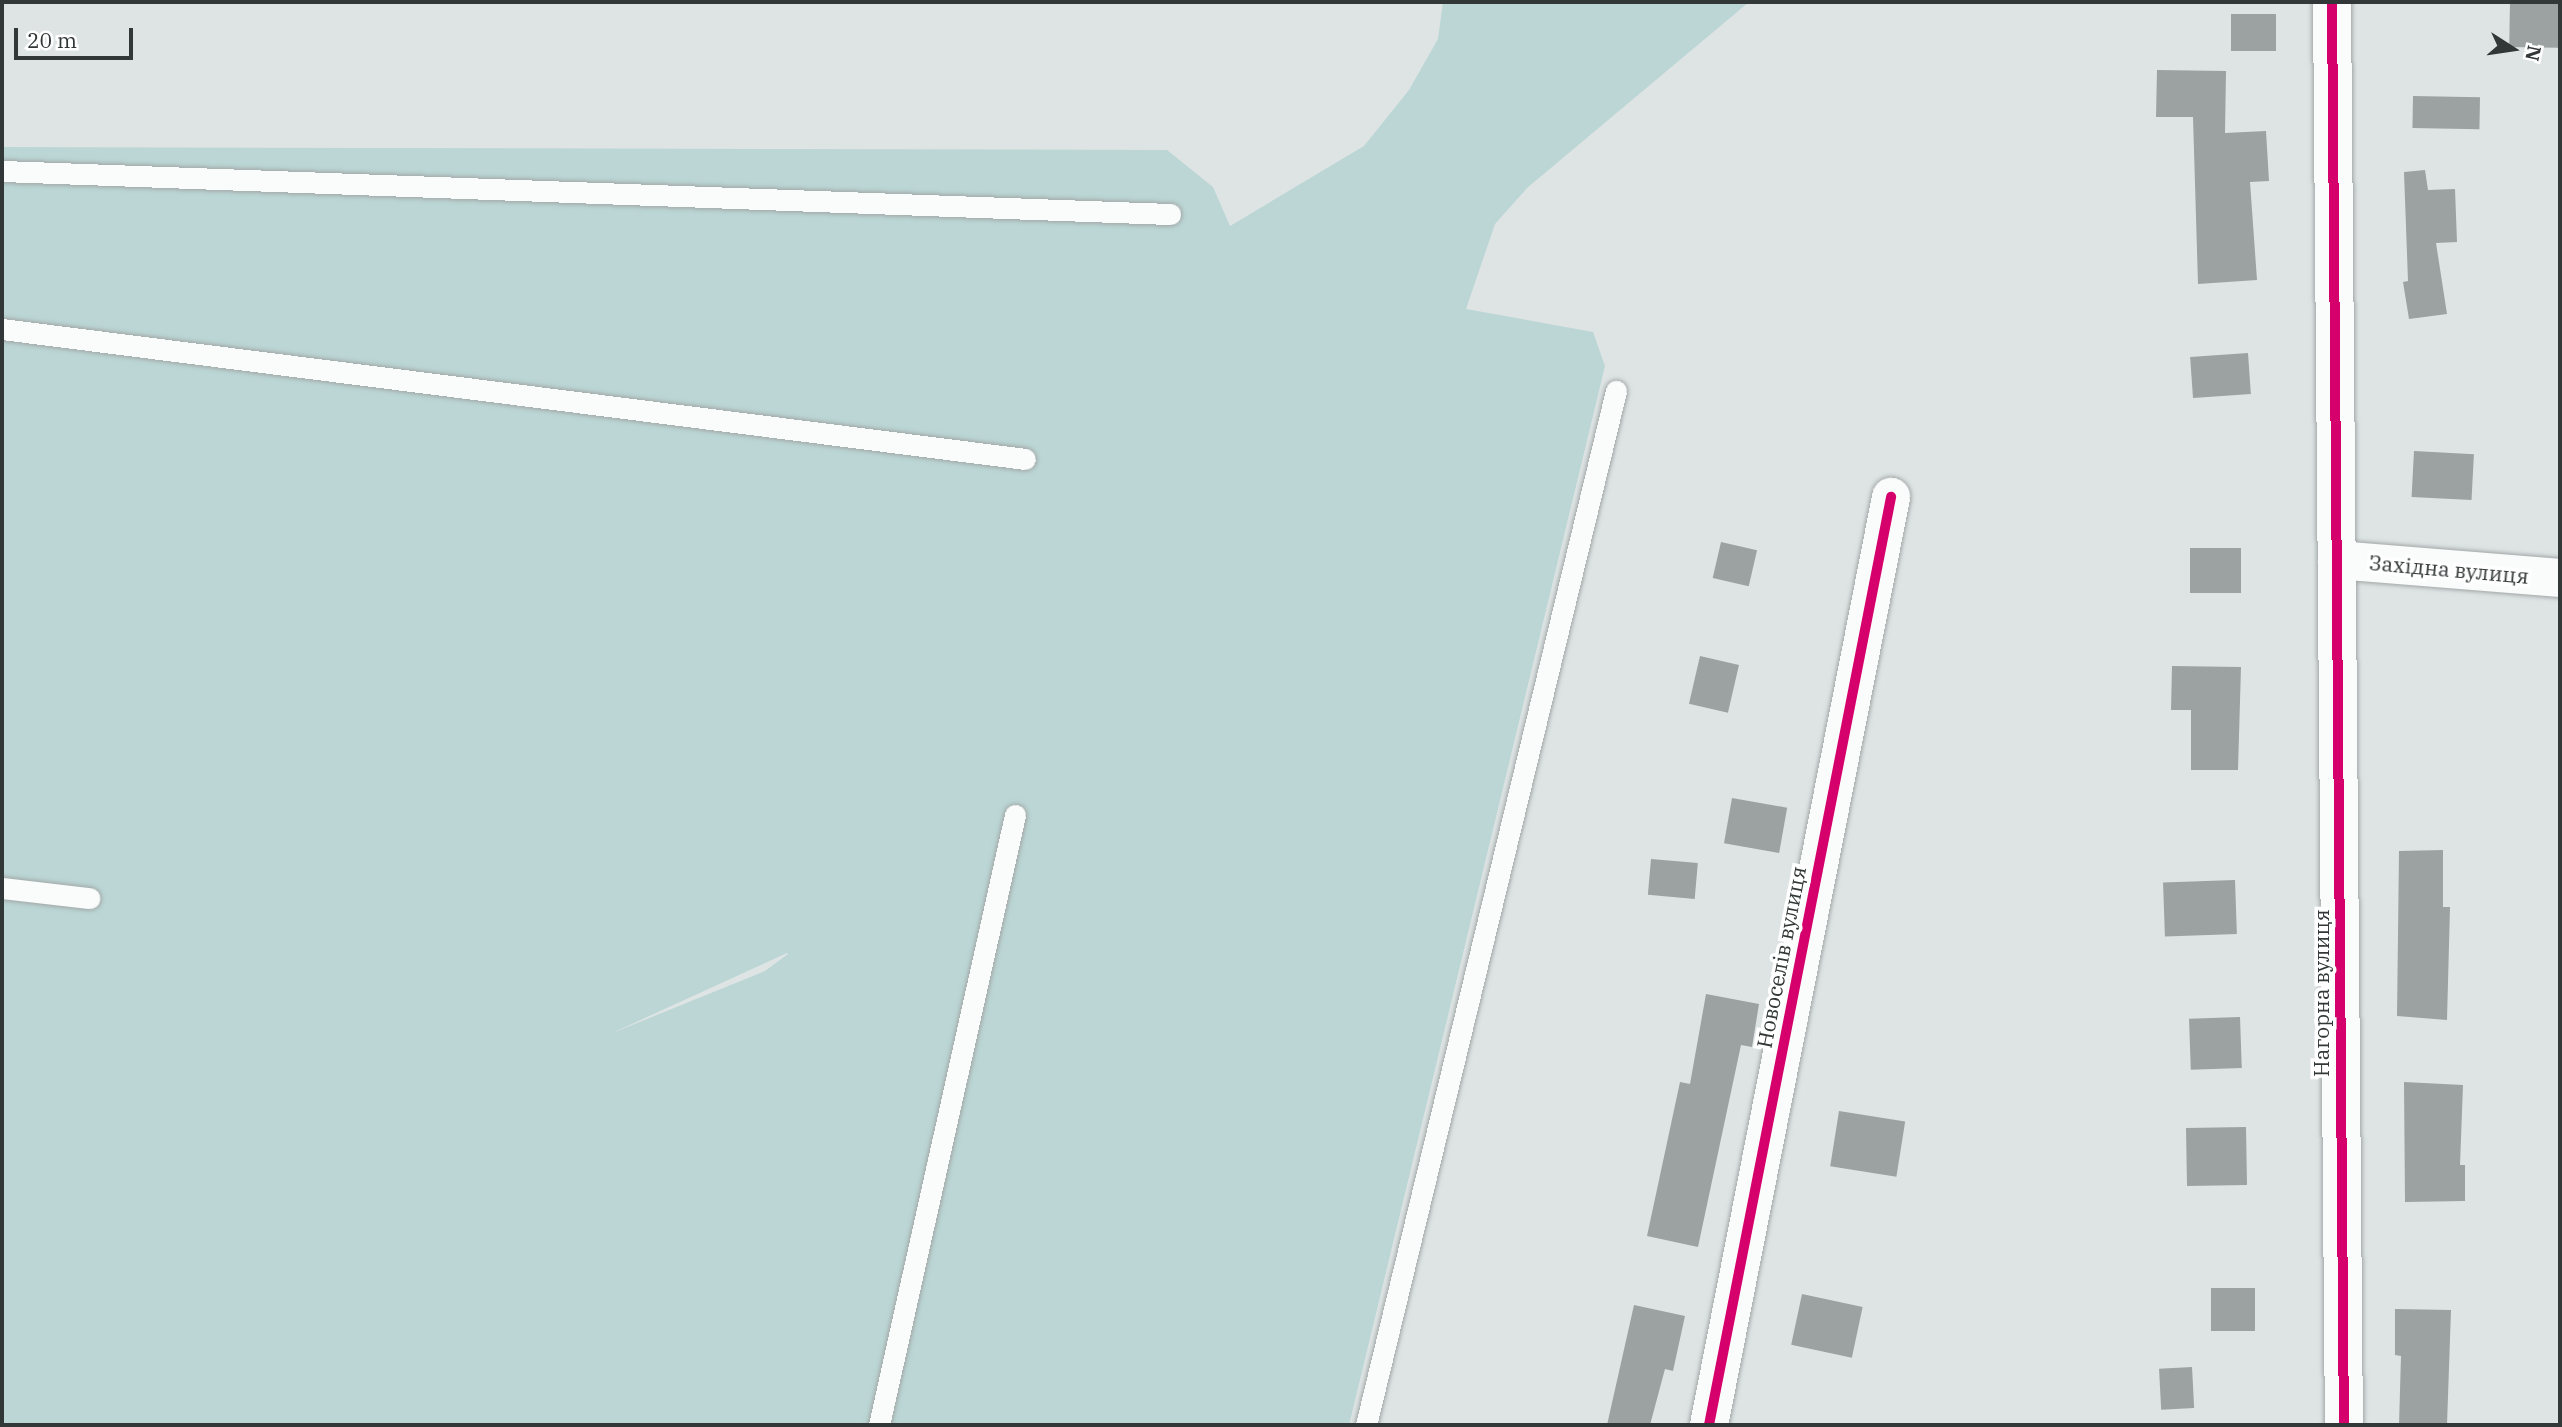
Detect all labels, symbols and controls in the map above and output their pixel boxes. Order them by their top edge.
scale bar [18,14,136,58]
north arrow [2478,14,2548,84]
text: 20 m [27,26,77,54]
text: N [2520,44,2547,63]
street label: Західна вулиця [2368,549,2530,589]
street label: Новоселів вулиця [1751,864,1811,1050]
street label: Нагорна вулиця [2308,909,2334,1077]

